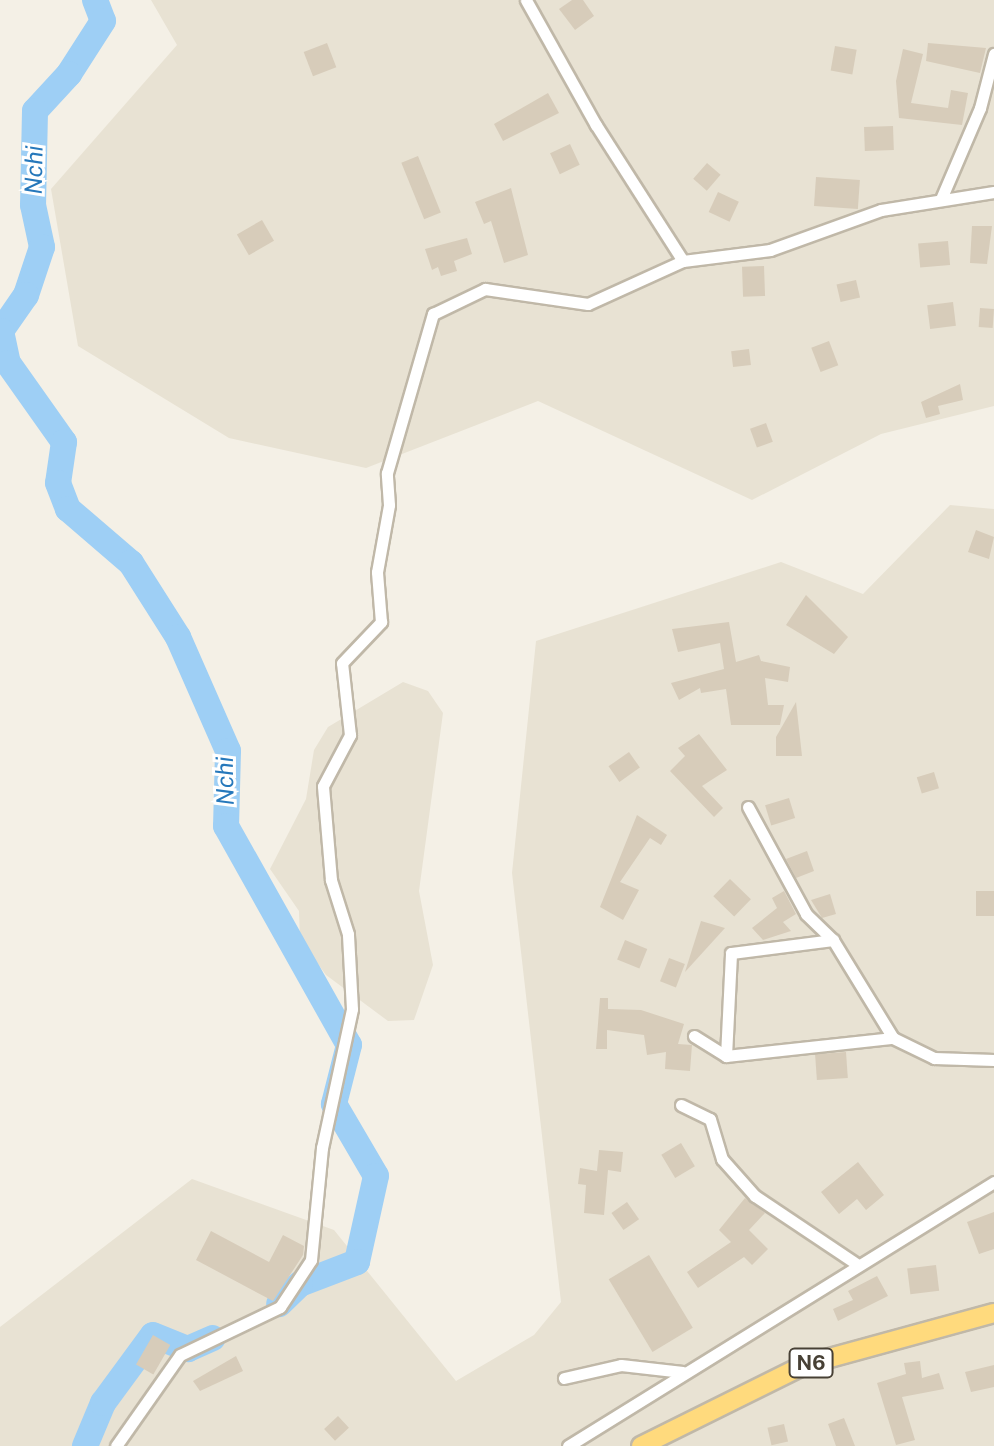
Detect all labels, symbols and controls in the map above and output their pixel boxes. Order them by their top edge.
water label: Nchi [19,145,49,195]
water label: Nchi [210,756,240,806]
road number: N6 [787,1347,835,1379]

